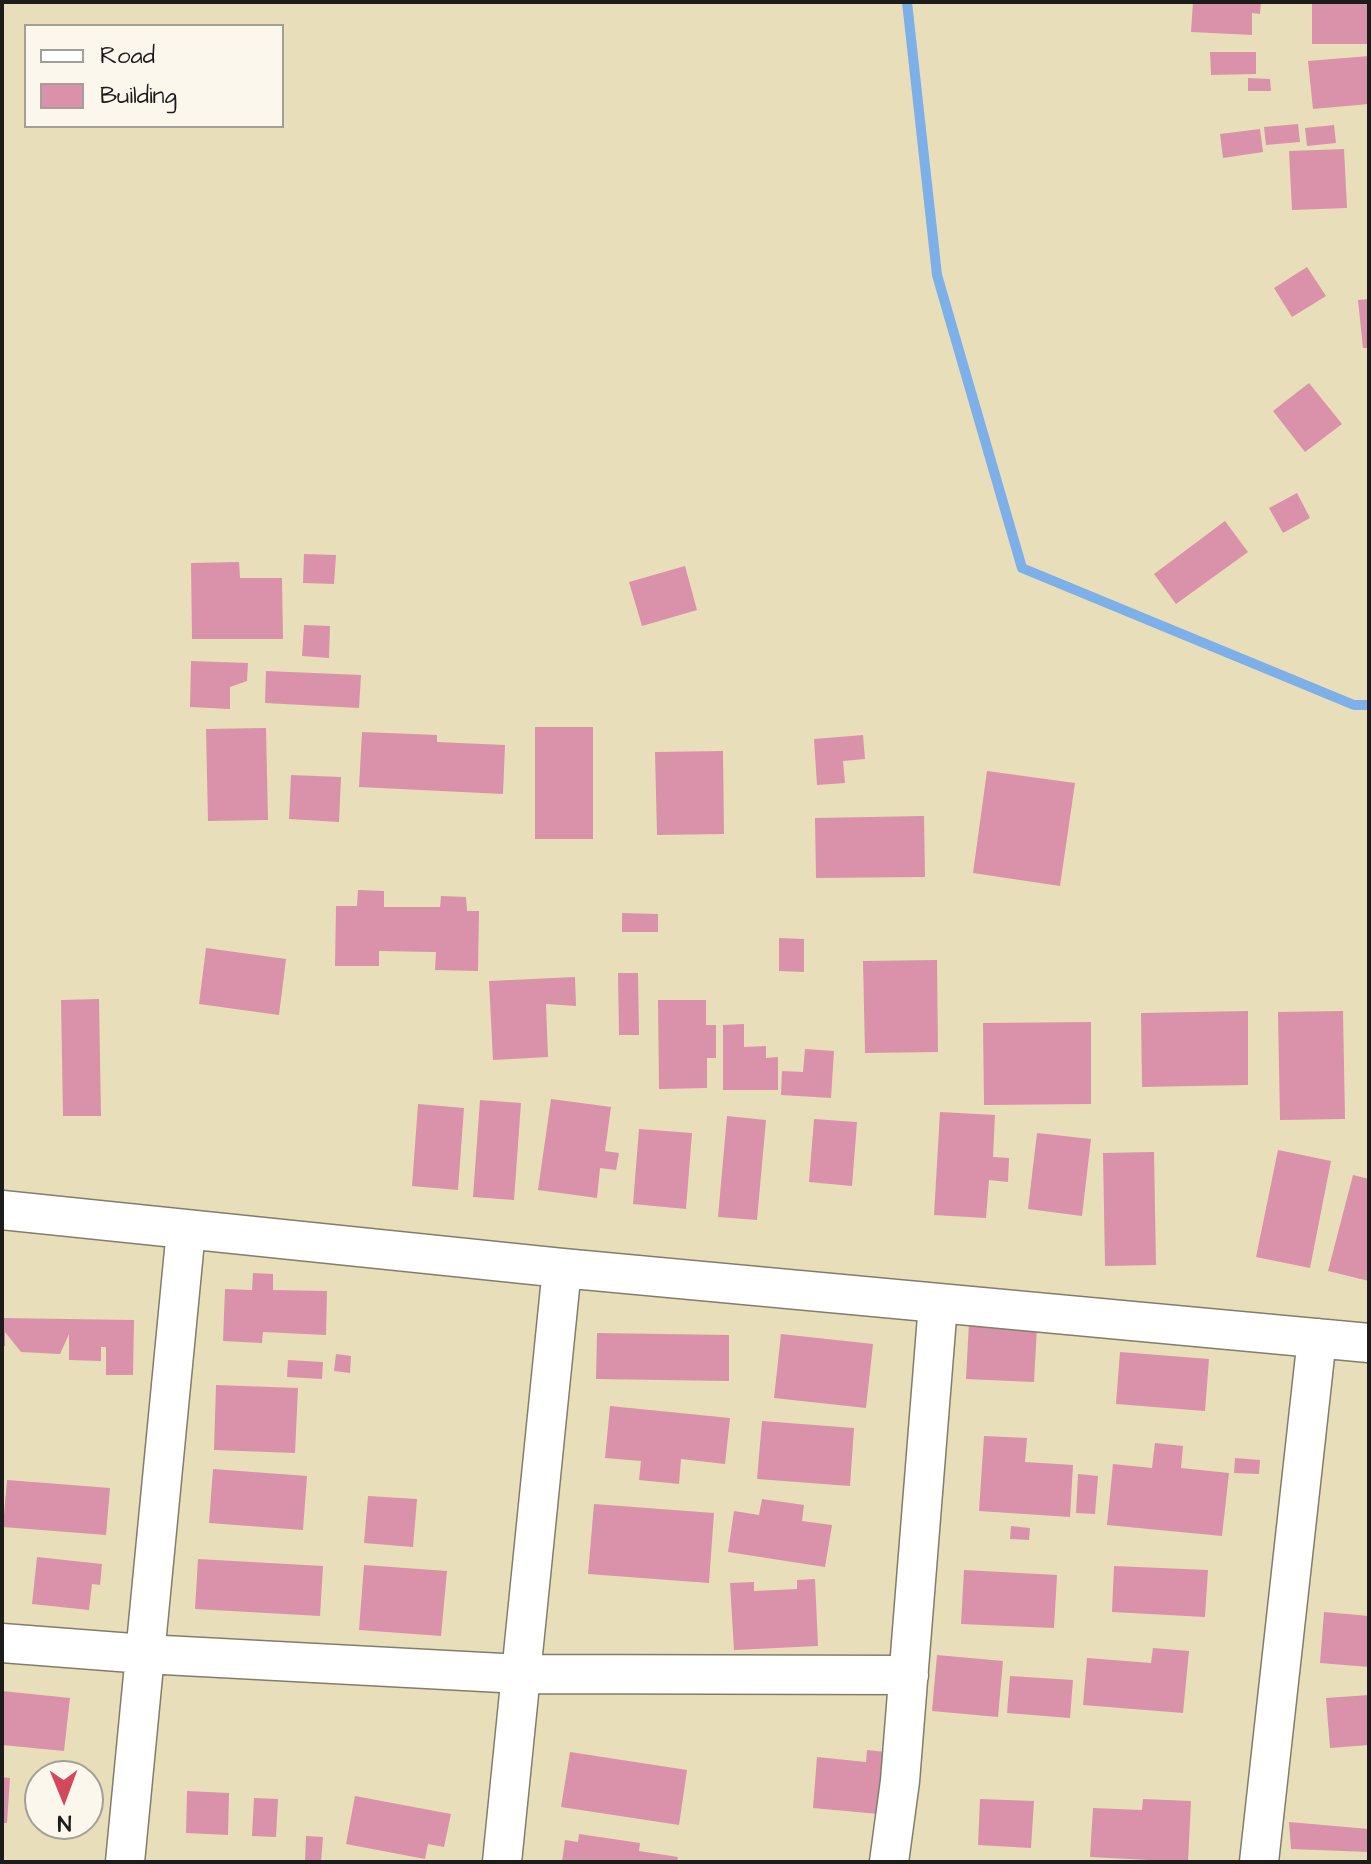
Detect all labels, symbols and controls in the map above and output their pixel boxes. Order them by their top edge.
legend [24,24,284,128]
text: Road [100,39,155,73]
text: Building [100,79,177,113]
north arrow [24,1760,104,1840]
text: N [57,1807,72,1838]

